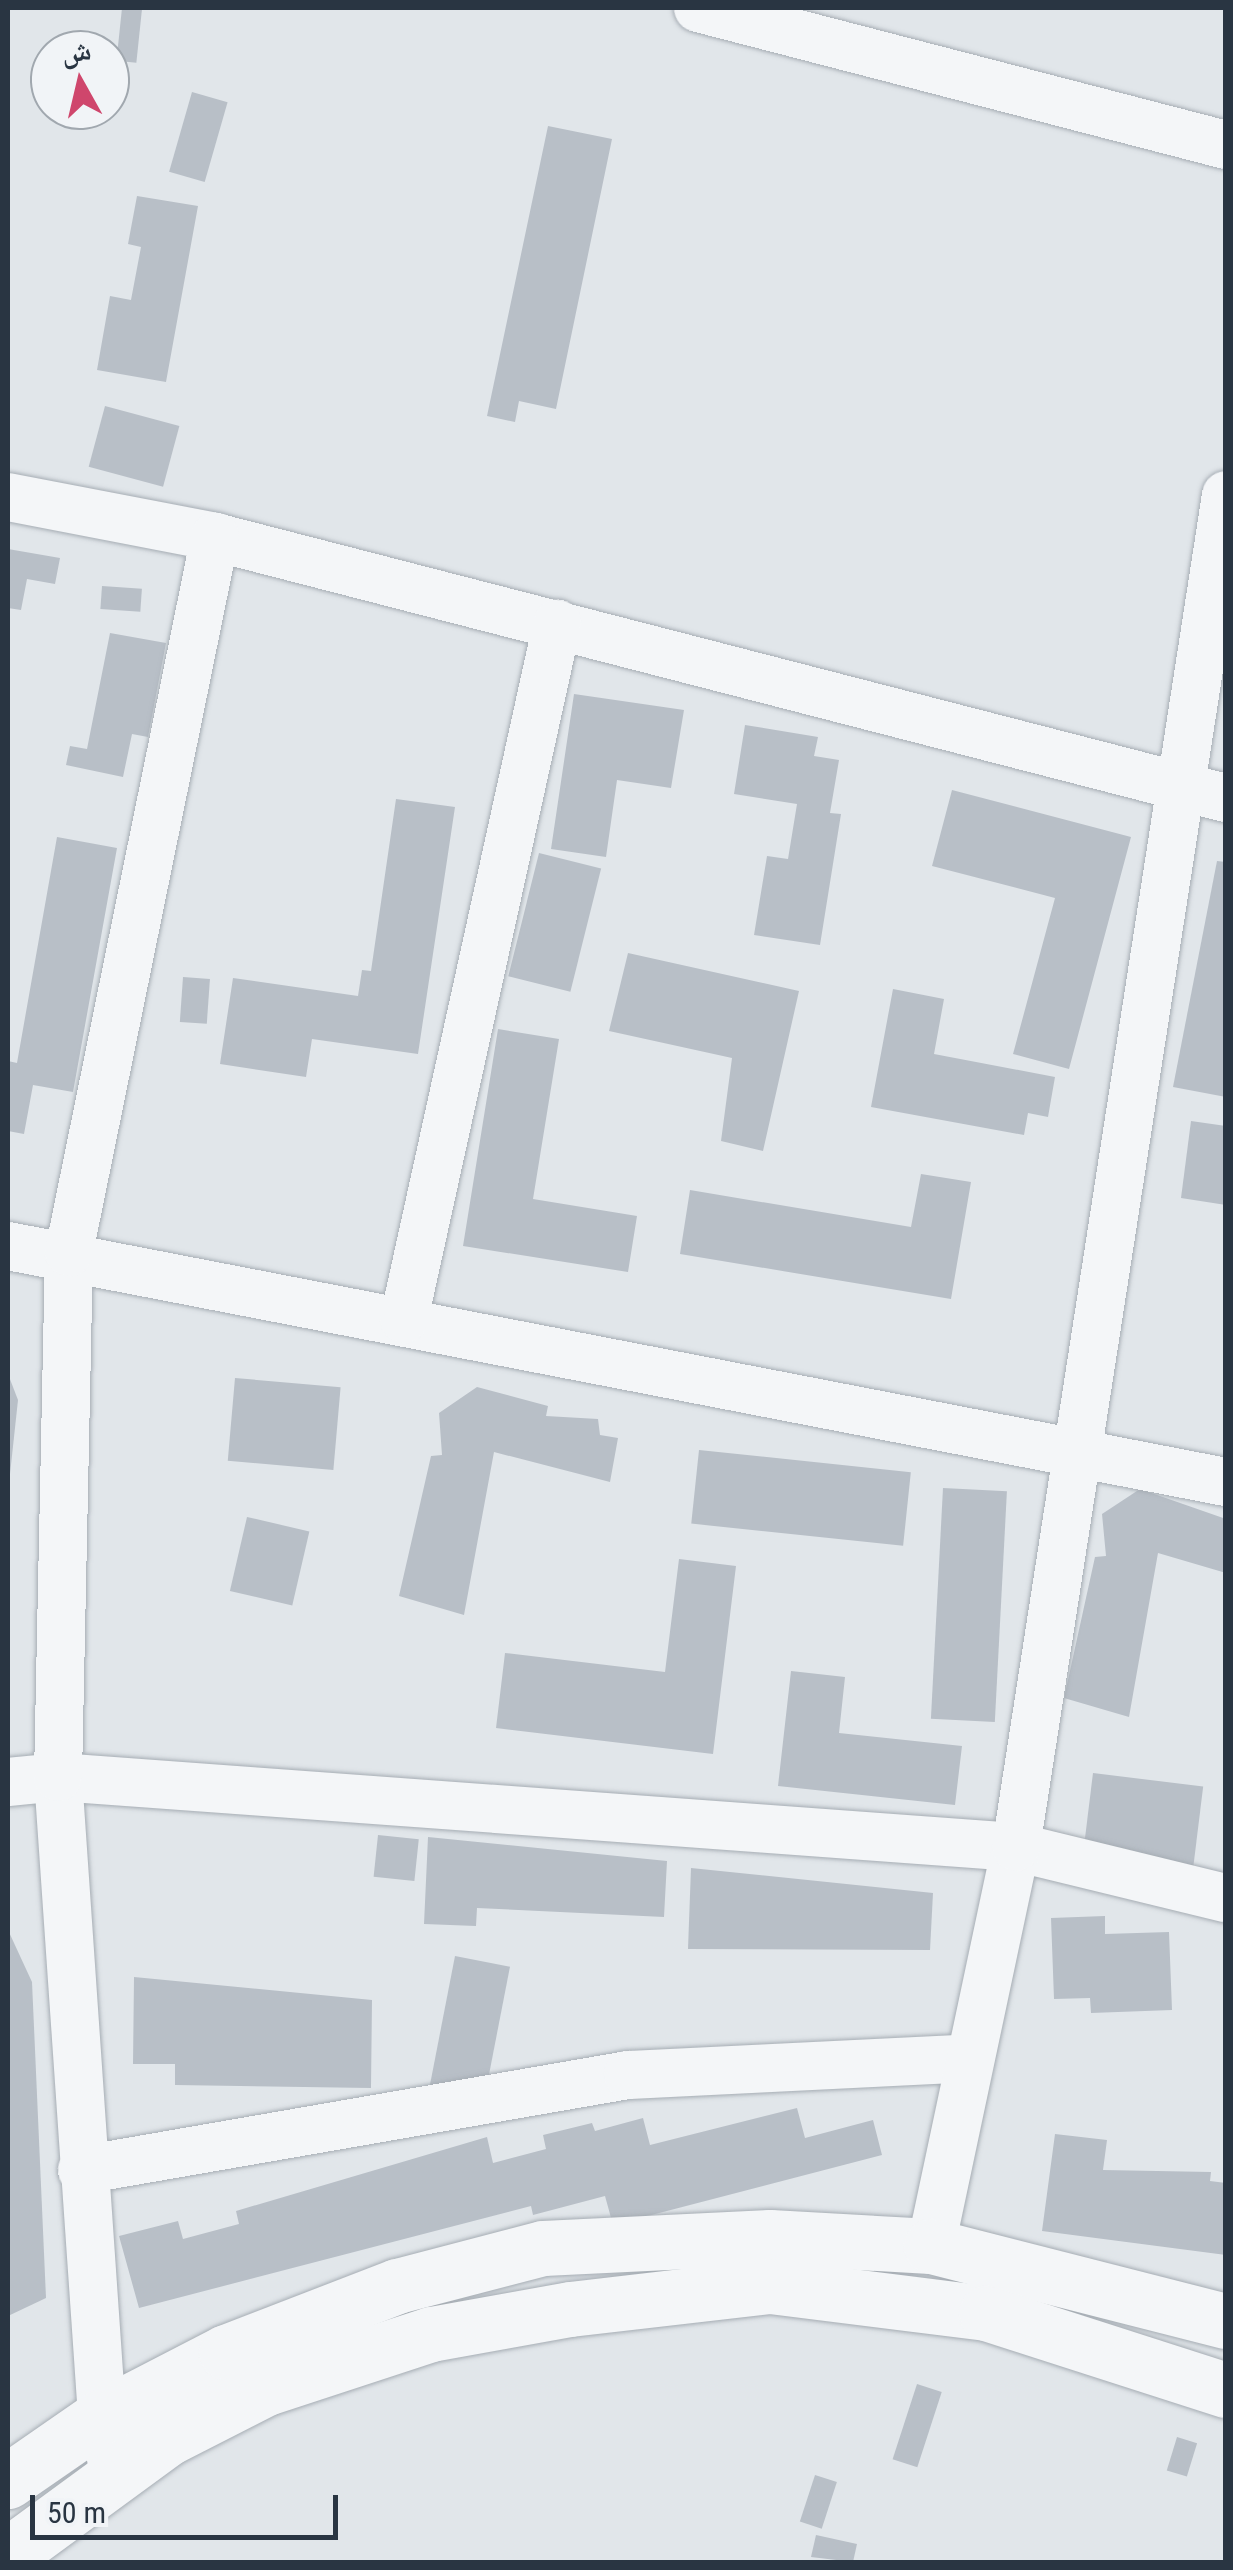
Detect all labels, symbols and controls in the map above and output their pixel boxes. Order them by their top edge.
north arrow [30,30,130,130]
text: ش [59,33,93,70]
scale bar [35,2475,342,2537]
text: 50 m [47,2495,106,2530]

